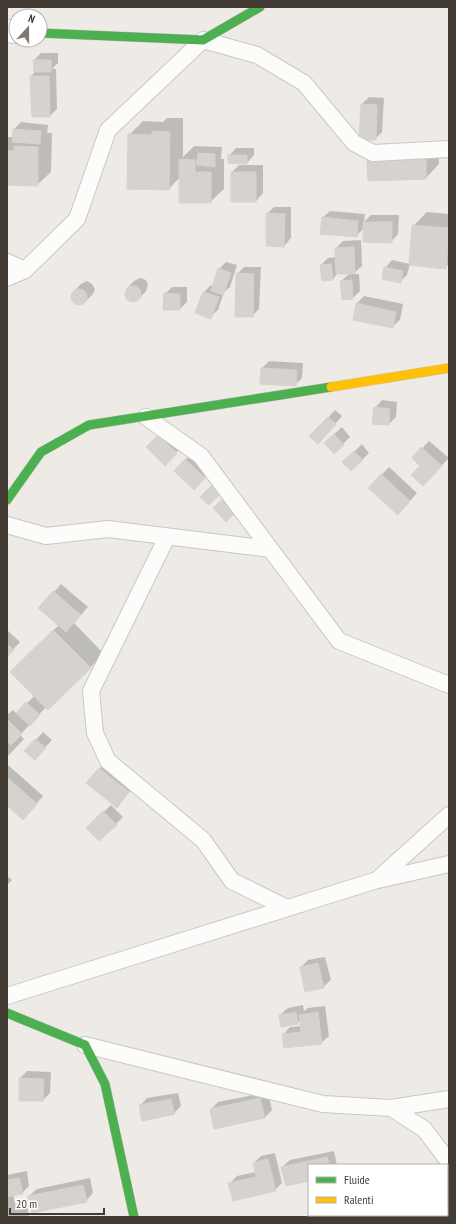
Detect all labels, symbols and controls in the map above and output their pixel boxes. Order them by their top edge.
north arrow [8,8,48,48]
text: N [26,11,37,26]
legend [308,1164,448,1216]
text: Fluide [344,1172,370,1187]
scale bar [10,1190,104,1216]
text: Ralenti [344,1192,373,1207]
text: 20 m [16,1196,37,1211]

